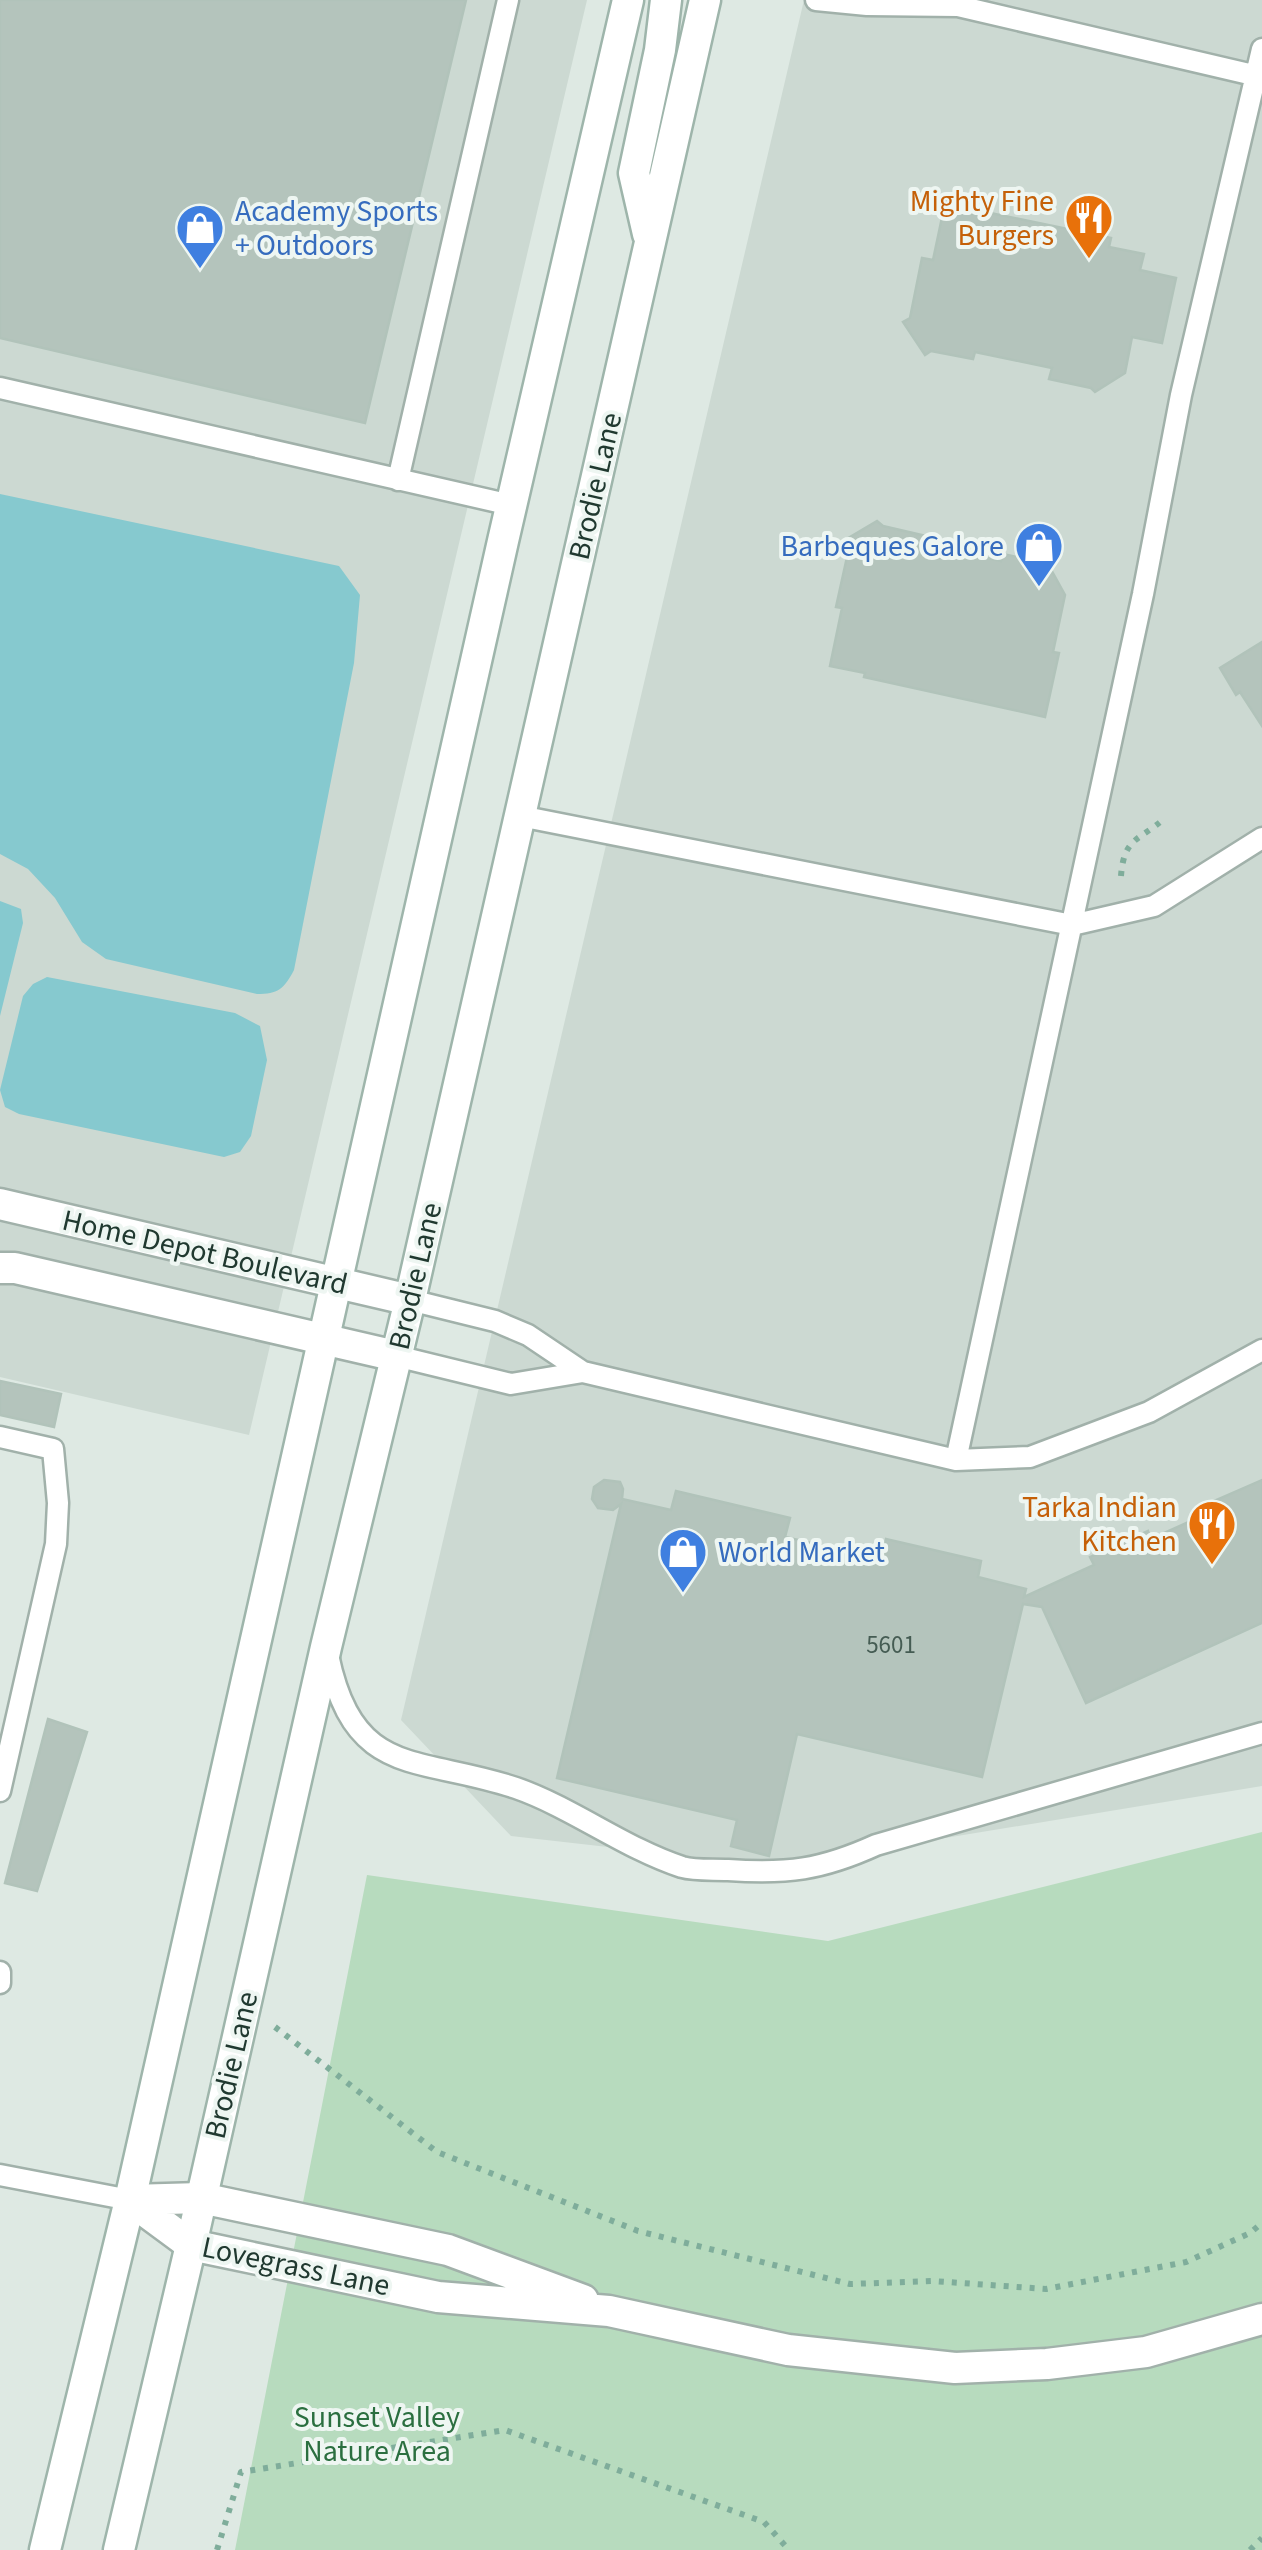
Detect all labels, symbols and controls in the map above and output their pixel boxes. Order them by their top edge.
place label: Mighty Fine Burgers [910,180,1054,257]
place label: Academy Sports + Outdoors [235,190,438,267]
restaurant icon: Mighty Fine Burgers [1063,192,1115,260]
shop icon: Academy Sports + Outdoors [174,202,226,270]
street label: Brodie Lane [558,408,633,564]
shop icon: Barbeques Galore [1013,520,1065,588]
place label: Barbeques Galore [780,525,1004,568]
street label: Brodie Lane [378,1198,453,1354]
street label: Home Depot Boulevard [58,1199,352,1306]
place label: Tarka Indian Kitchen [1022,1486,1177,1563]
restaurant icon: Tarka Indian Kitchen [1186,1498,1238,1566]
shop icon: World Market [657,1526,709,1594]
place label: World Market [718,1531,885,1574]
house number: 5601 [866,1627,916,1663]
street label: Brodie Lane [194,1987,269,2143]
street label: Lovegrass Lane [198,2226,394,2307]
park label: Sunset Valley Nature Area [294,2396,460,2473]

